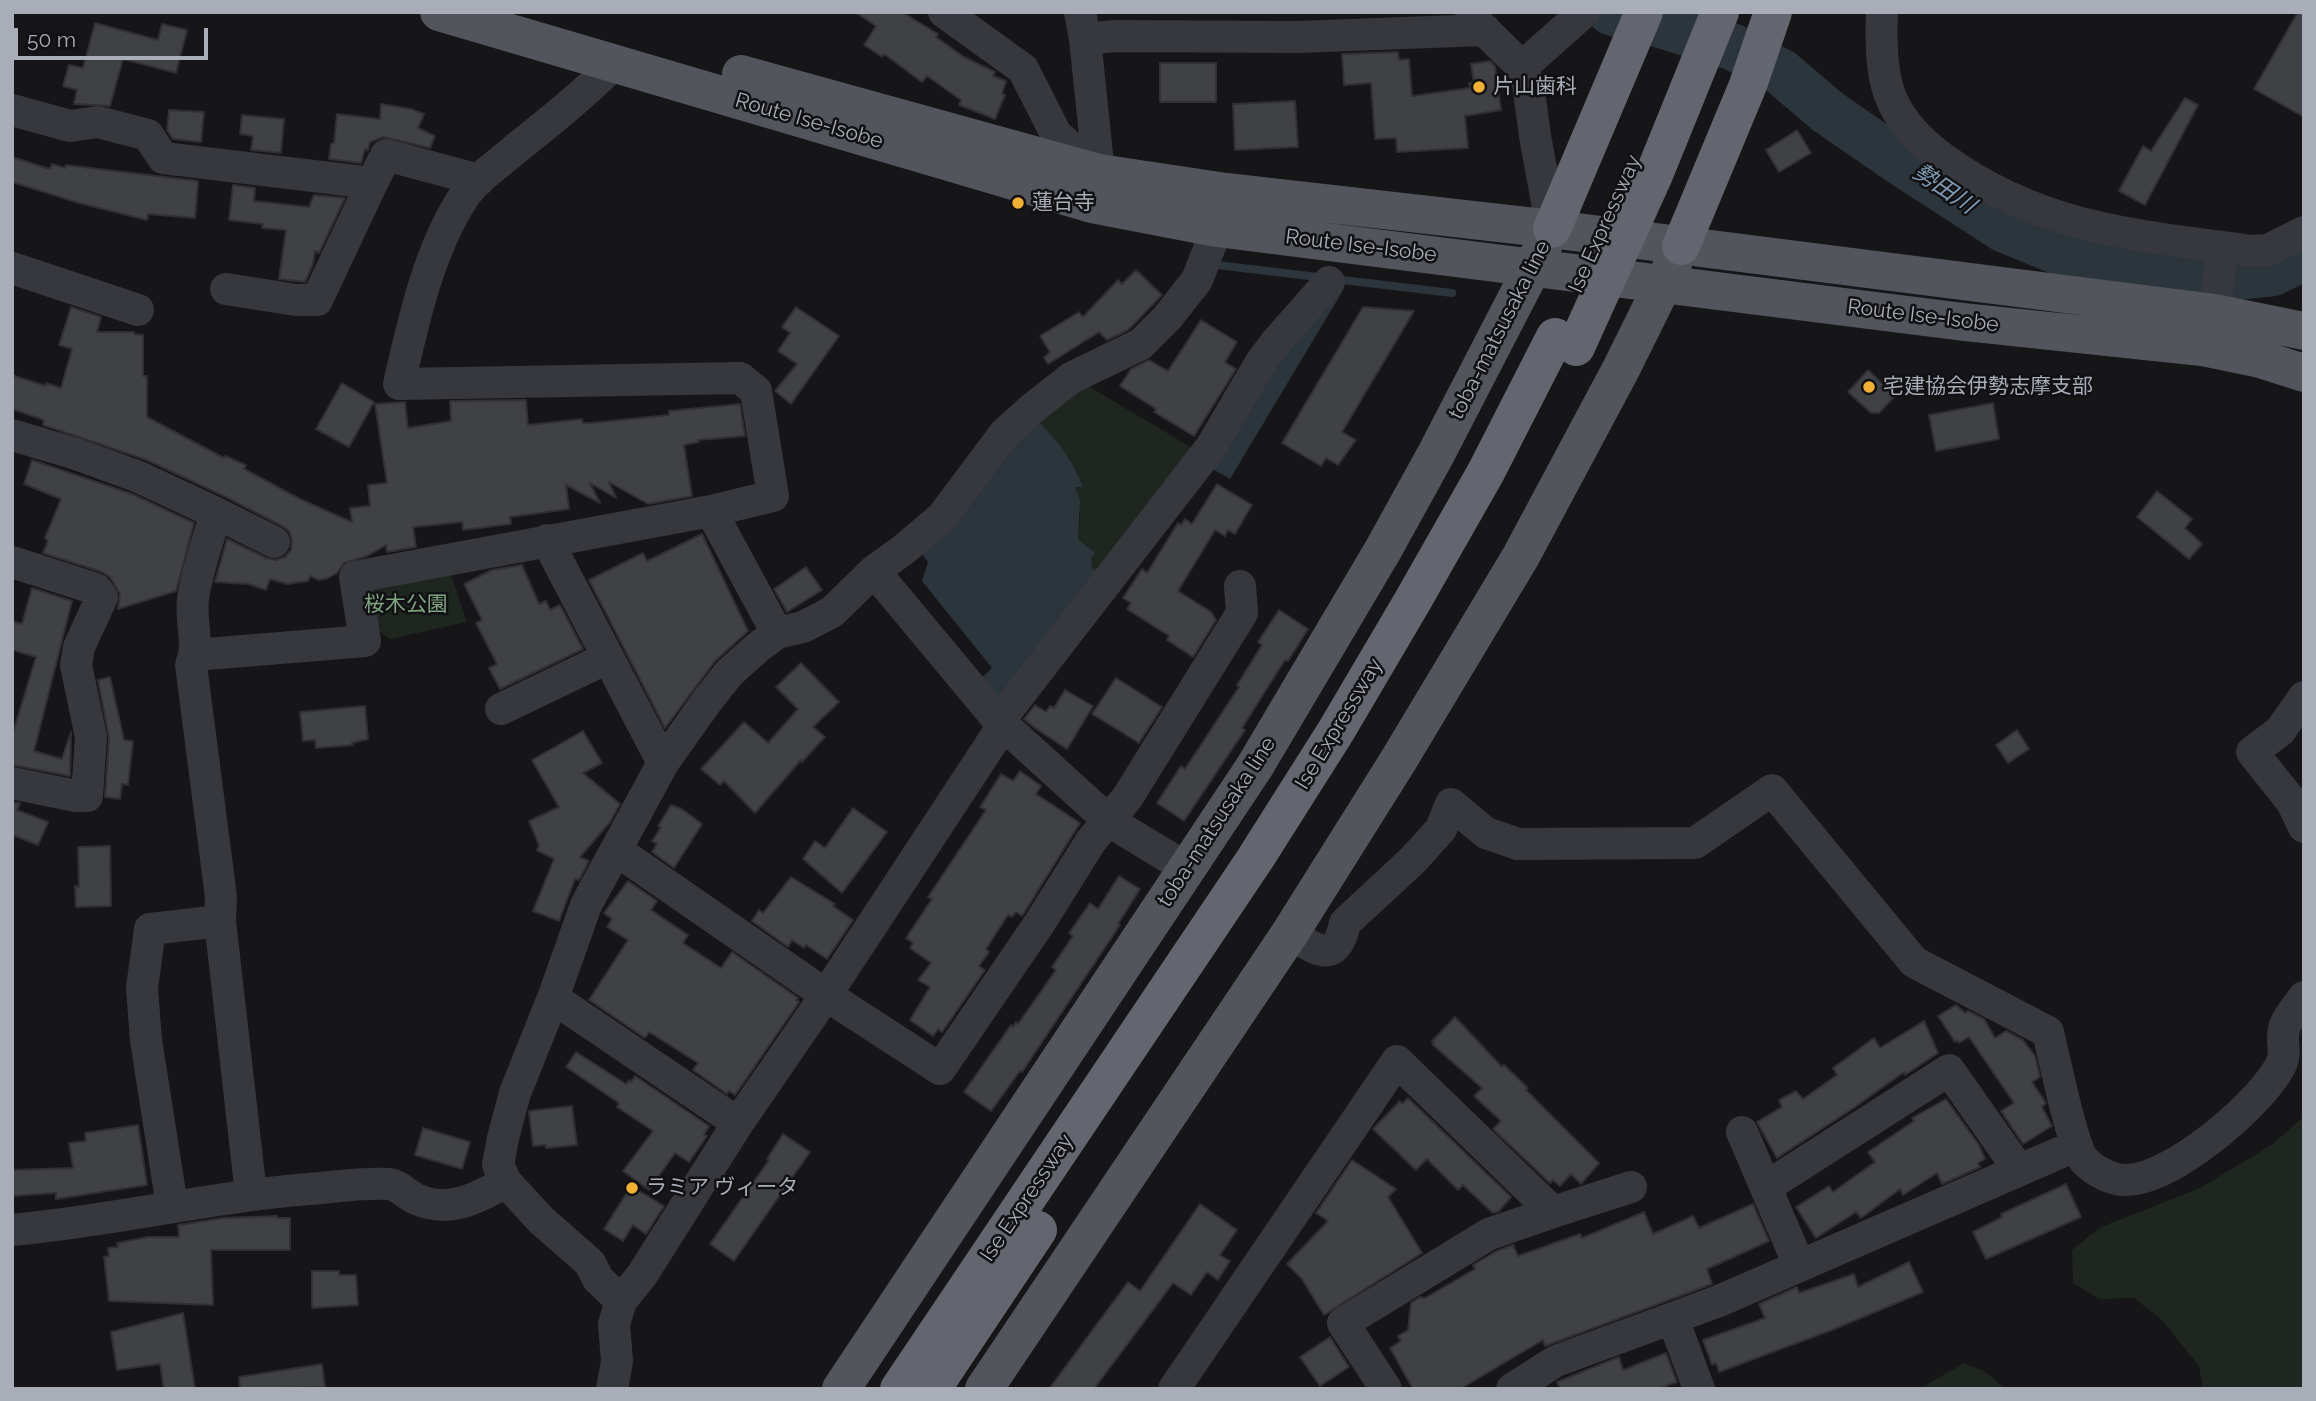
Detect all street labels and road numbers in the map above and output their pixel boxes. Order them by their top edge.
street label: Route Ise-Isobe [732,88,886,154]
street label: Ise Expressway [1563,151,1647,297]
street label: Route Ise-Isobe [1284,224,1438,268]
street label: toba-matsusaka line [1444,236,1556,424]
street label: Route Ise-Isobe [1846,294,2000,338]
street label: Ise Expressway [1290,654,1388,794]
street label: toba-matsusaka line [1153,732,1281,912]
street label: Ise Expressway [975,1130,1079,1266]

